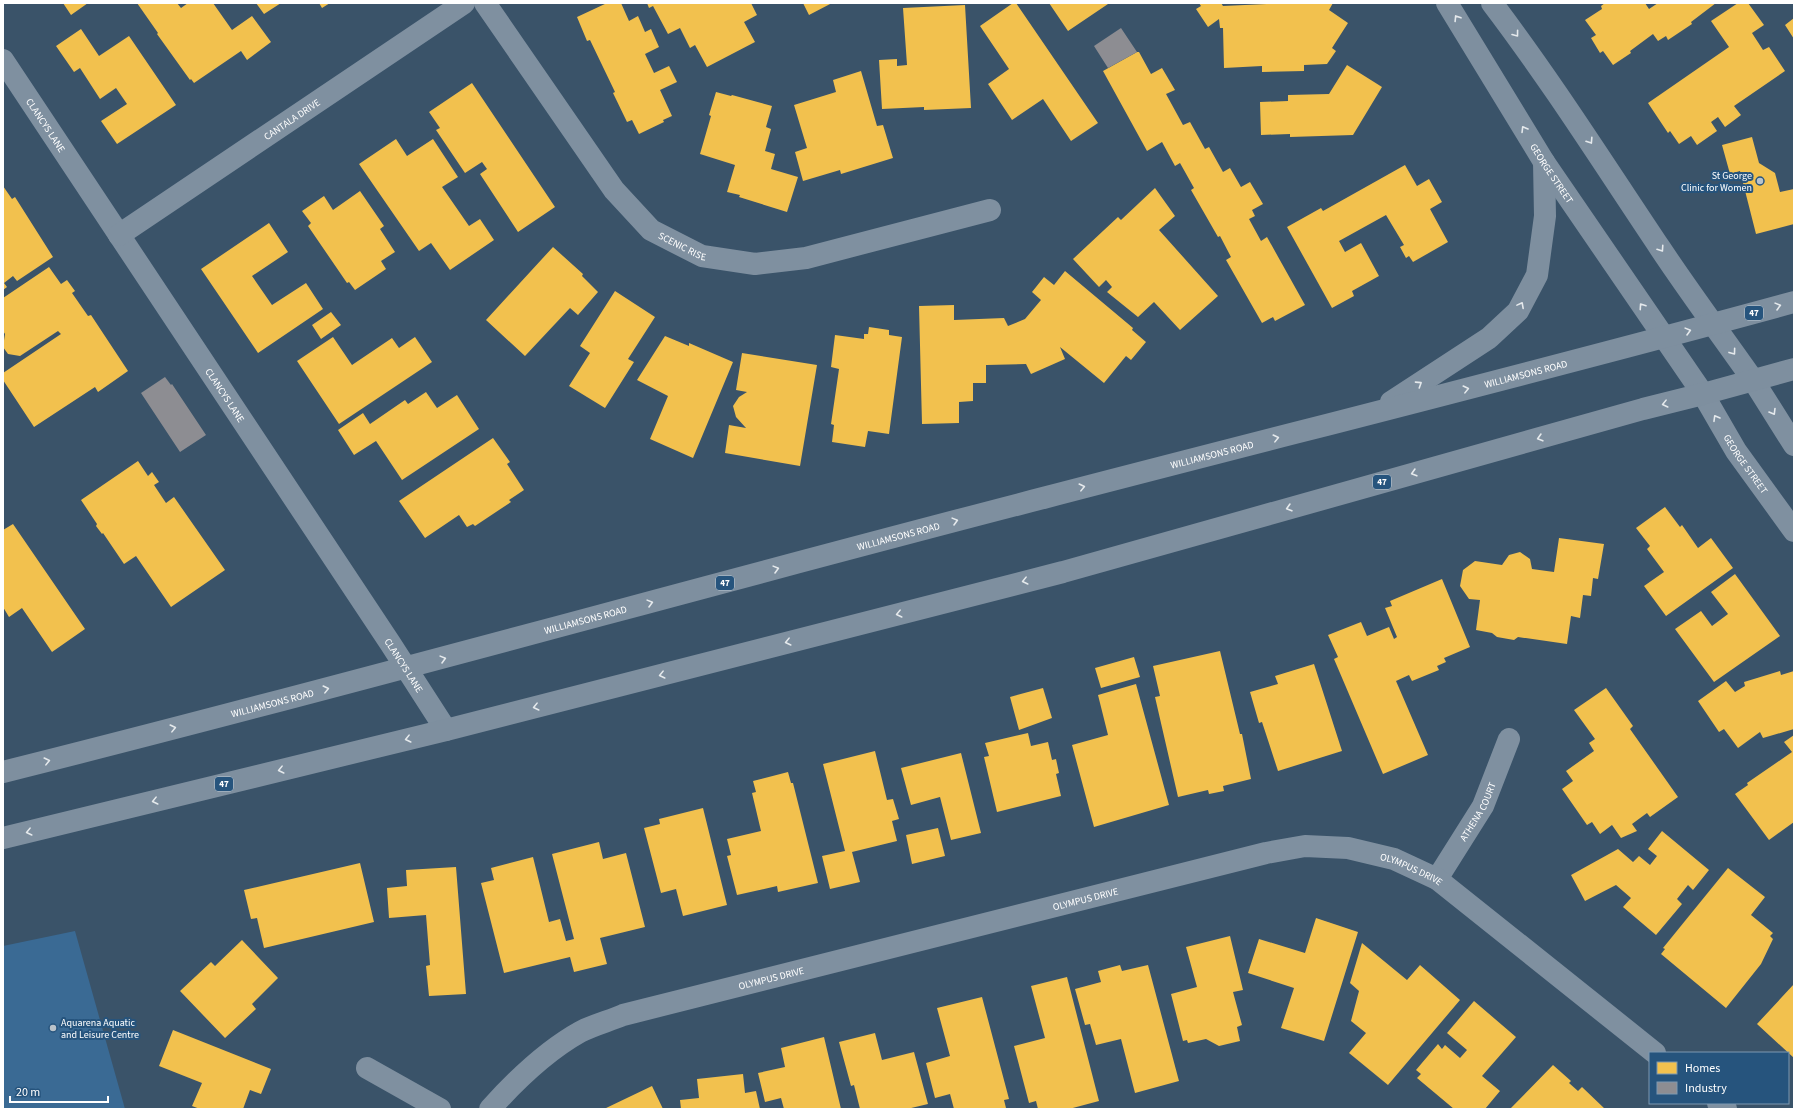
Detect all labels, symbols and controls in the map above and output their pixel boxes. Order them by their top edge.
one-way arrow [1454,15,1461,22]
one-way arrow [1511,30,1518,37]
street label: CLANCYS LANE [22,96,68,155]
street label: CANTALA DRIVE [261,96,323,144]
one-way arrow [1521,126,1529,133]
one-way arrow [1585,137,1593,144]
street label: GEORGE STREET [1526,141,1577,207]
place label: St George Clinic for Women [1681,169,1752,195]
marker: St George Clinic for Women [1755,176,1765,186]
street label: SCENIC RISE [656,229,707,265]
one-way arrow [1656,245,1663,252]
one-way arrow [1516,302,1524,310]
one-way arrow [1639,303,1647,310]
one-way arrow [1774,303,1781,311]
road number: 47 [1745,306,1763,320]
one-way arrow [1685,327,1692,336]
one-way arrow [1728,348,1736,355]
street label: WILLIAMSONS ROAD [1483,357,1569,392]
street label: CLANCYS LANE [201,366,248,425]
one-way arrow [1415,381,1422,389]
one-way arrow [1463,385,1470,394]
one-way arrow [1662,399,1668,407]
one-way arrow [1769,408,1776,415]
one-way arrow [1714,415,1721,422]
street label: GEORGE STREET [1720,432,1771,497]
one-way arrow [1536,433,1543,442]
one-way arrow [1272,434,1279,443]
street label: WILLIAMSONS ROAD [1169,438,1255,473]
one-way arrow [1411,468,1418,477]
road number: 47 [1373,475,1391,489]
one-way arrow [1079,484,1086,492]
one-way arrow [1286,503,1293,512]
one-way arrow [951,517,958,526]
street label: WILLIAMSONS ROAD [856,519,942,554]
one-way arrow [772,566,779,574]
road number: 47 [716,576,734,590]
one-way arrow [1022,577,1028,585]
one-way arrow [646,599,653,608]
street label: WILLIAMSONS ROAD [543,603,629,638]
one-way arrow [896,609,903,618]
street label: CLANCYS LANE [381,636,426,696]
one-way arrow [785,638,791,646]
one-way arrow [440,655,447,663]
one-way arrow [659,670,666,678]
one-way arrow [322,685,329,694]
street label: WILLIAMSONS ROAD [230,686,316,721]
one-way arrow [533,702,540,711]
one-way arrow [170,725,176,733]
one-way arrow [404,735,411,743]
one-way arrow [43,757,50,766]
one-way arrow [278,765,285,774]
road number: 47 [215,777,233,791]
street label: ATHENA COURT [1457,780,1500,844]
one-way arrow [152,796,159,805]
one-way arrow [26,827,32,835]
street label: OLYMPUS DRIVE [1379,850,1445,889]
street label: OLYMPUS DRIVE [1051,885,1120,914]
street label: OLYMPUS DRIVE [737,964,806,994]
place label: Aquarena Aquatic and Leisure Centre [61,1016,139,1042]
marker: Aquarena Aquatic and Leisure Centre [48,1023,58,1033]
legend [1649,1052,1789,1104]
text: Homes [1685,1060,1720,1077]
scale bar [10,1078,108,1104]
text: Industry [1685,1080,1727,1097]
text: 20 m [16,1084,40,1101]

